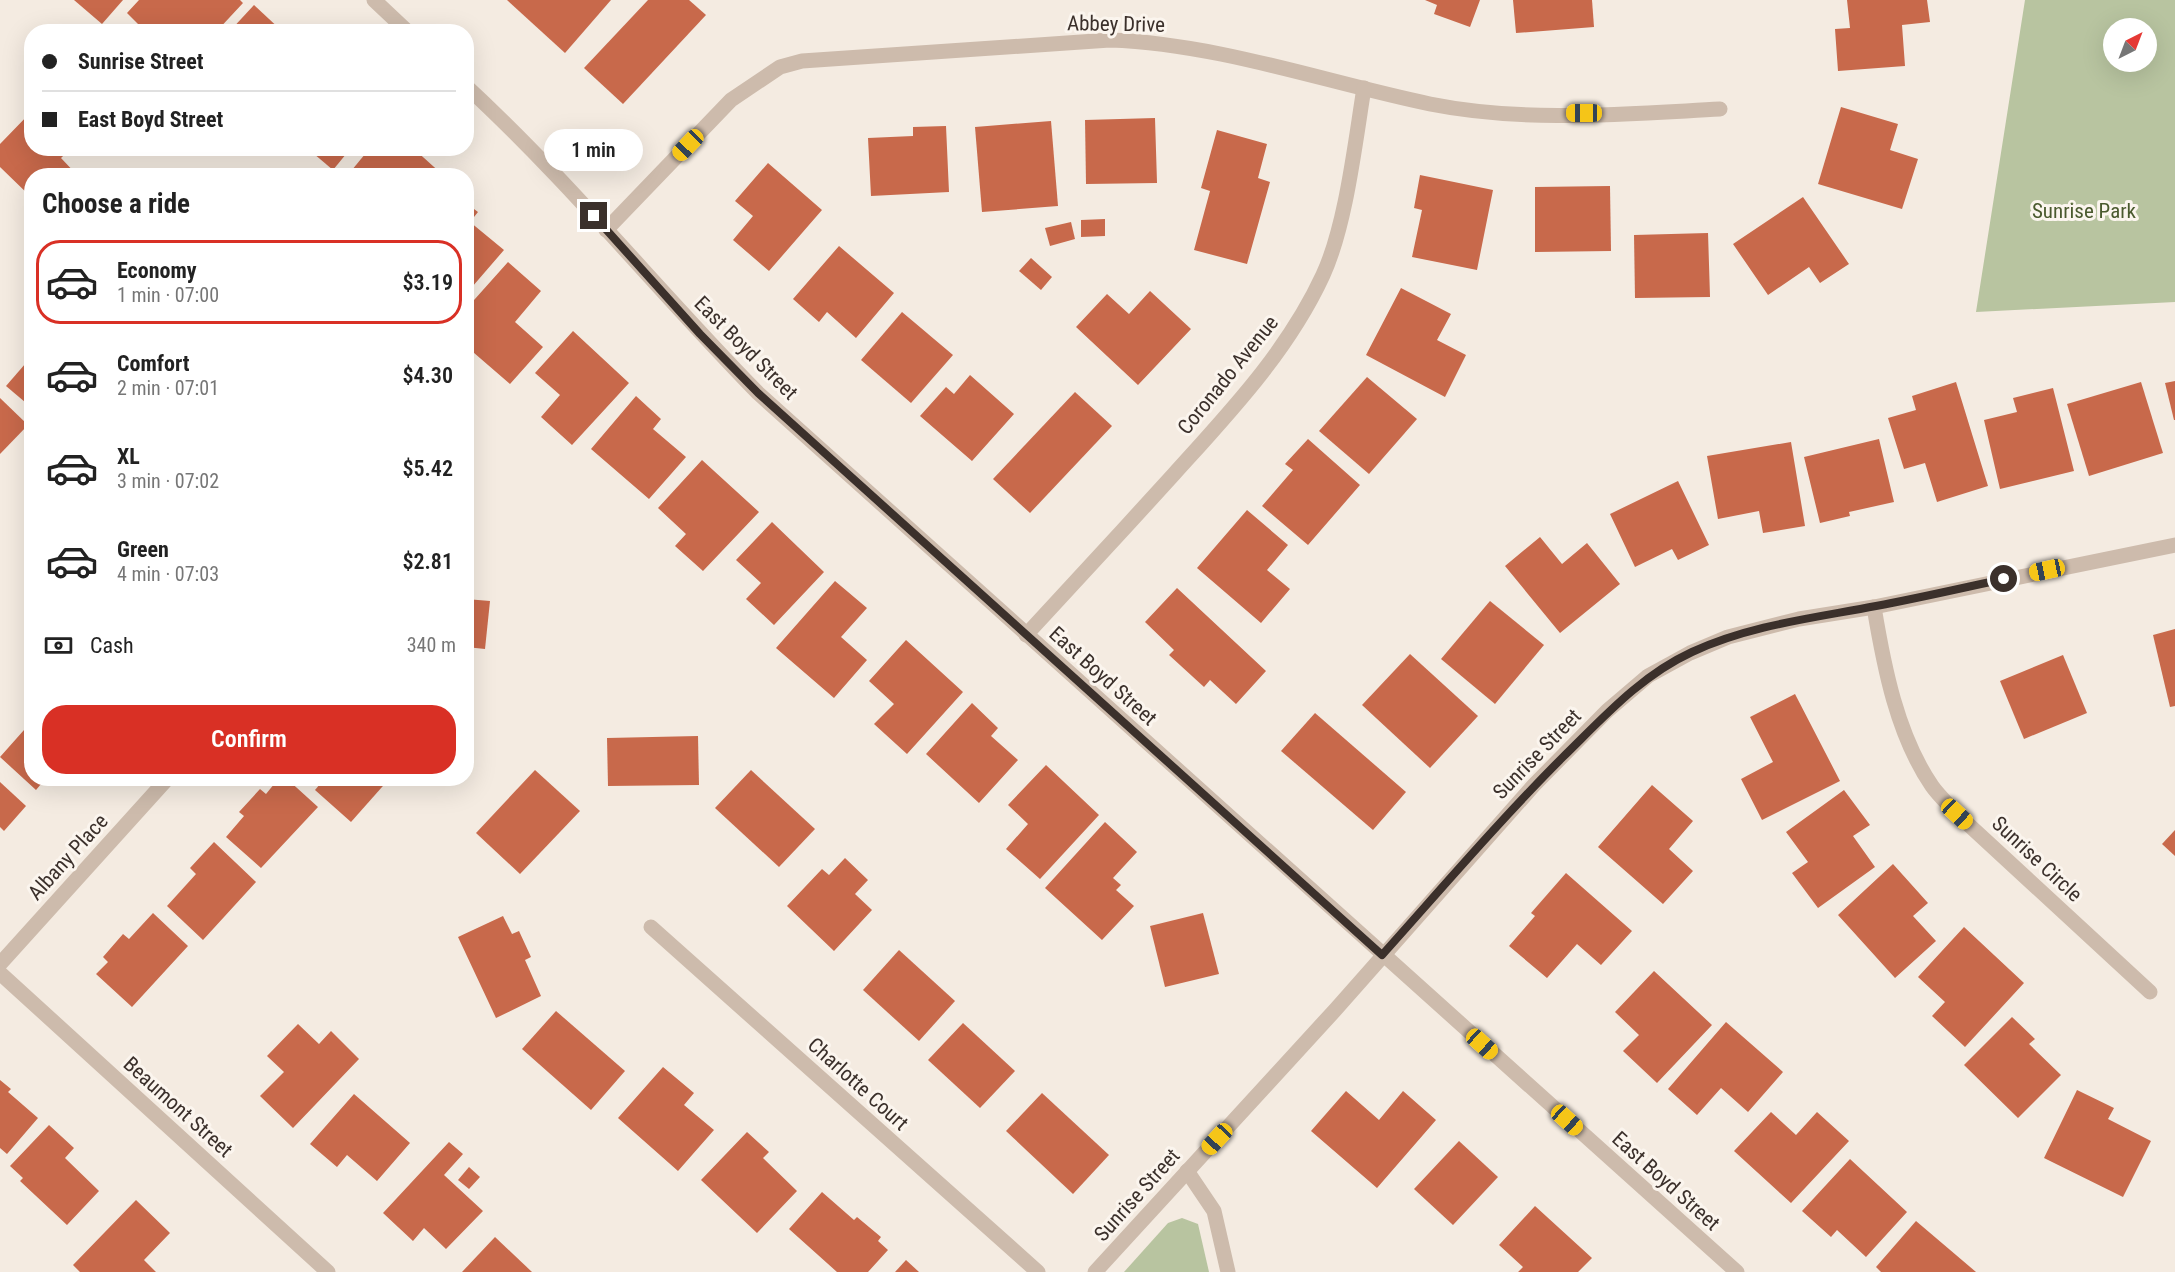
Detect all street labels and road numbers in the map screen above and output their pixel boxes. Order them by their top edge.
street label: Abbey Drive [1067,11,1165,37]
street label: East Boyd Street [689,291,803,405]
street label: Coronado Avenue [1173,311,1283,439]
street label: East Boyd Street [1044,622,1162,730]
street label: Sunrise Street [1488,704,1586,804]
street label: Albany Place [23,809,113,905]
street label: Sunrise Circle [1987,811,2087,907]
street label: Charlotte Court [803,1033,913,1135]
street label: Beaumont Street [119,1052,237,1162]
street label: East Boyd Street [1607,1127,1725,1235]
street label: Sunrise Street [1089,1144,1185,1246]

